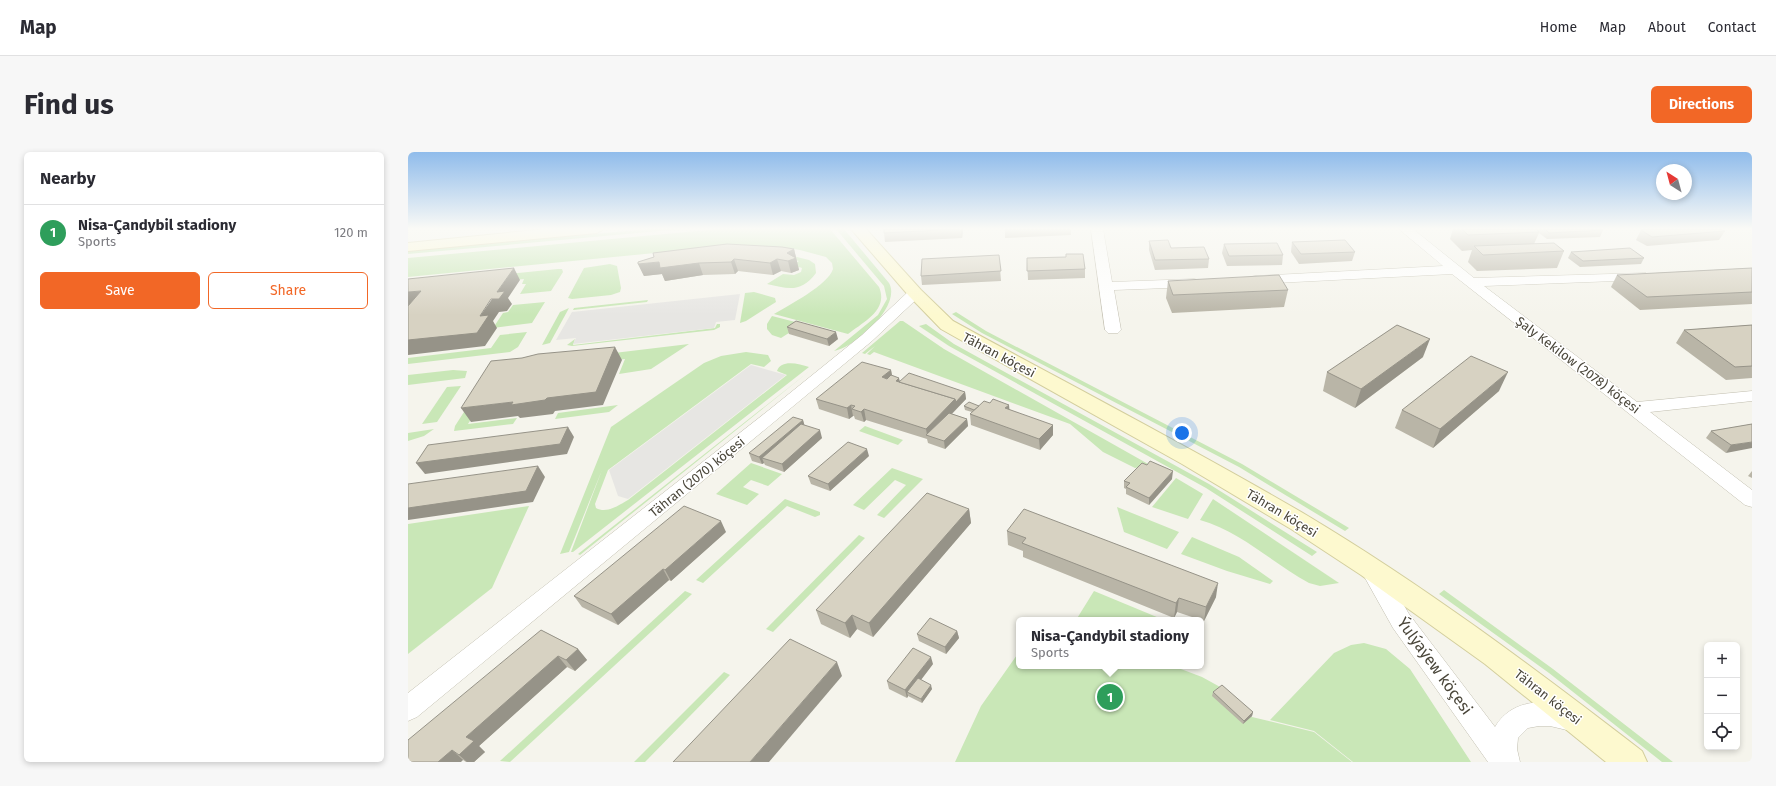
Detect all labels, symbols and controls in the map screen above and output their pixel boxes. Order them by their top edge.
text: Map [20,16,57,39]
text: Home [1540,19,1577,36]
text: Map [1599,19,1626,36]
text: About [1648,19,1686,36]
text: Contact [1708,19,1756,36]
button: Directions [1651,86,1752,123]
text: Find us [24,88,114,121]
north arrow [1656,164,1692,200]
text: Nearby [40,168,95,189]
text: Nisa-Çandybil stadiony [78,216,236,234]
text: 1 [50,225,56,240]
text: 120 m [334,225,368,240]
text: Sports [78,234,116,249]
button: Save [40,272,200,309]
button: Share [208,272,368,309]
street label: Şaly Kekilow (2078) köçesi [1513,313,1643,417]
street label: Tähran köçesi [960,330,1038,380]
your location [1172,423,1192,443]
street label: Tähran (2070) köçesi [646,434,748,520]
street label: Tähran köçesi [1244,486,1320,540]
street label: Ýulýaýew köçesi [1393,613,1477,719]
popup [1016,617,1204,669]
text: Nisa-Çandybil stadiony [1031,627,1189,645]
map controls [1704,642,1740,750]
button: + [1704,642,1740,678]
text: Sports [1031,645,1069,660]
street label: Tähran köçesi [1512,666,1584,728]
button: − [1704,678,1740,714]
pin: 1 [1097,682,1123,712]
button: locate [1704,714,1740,750]

